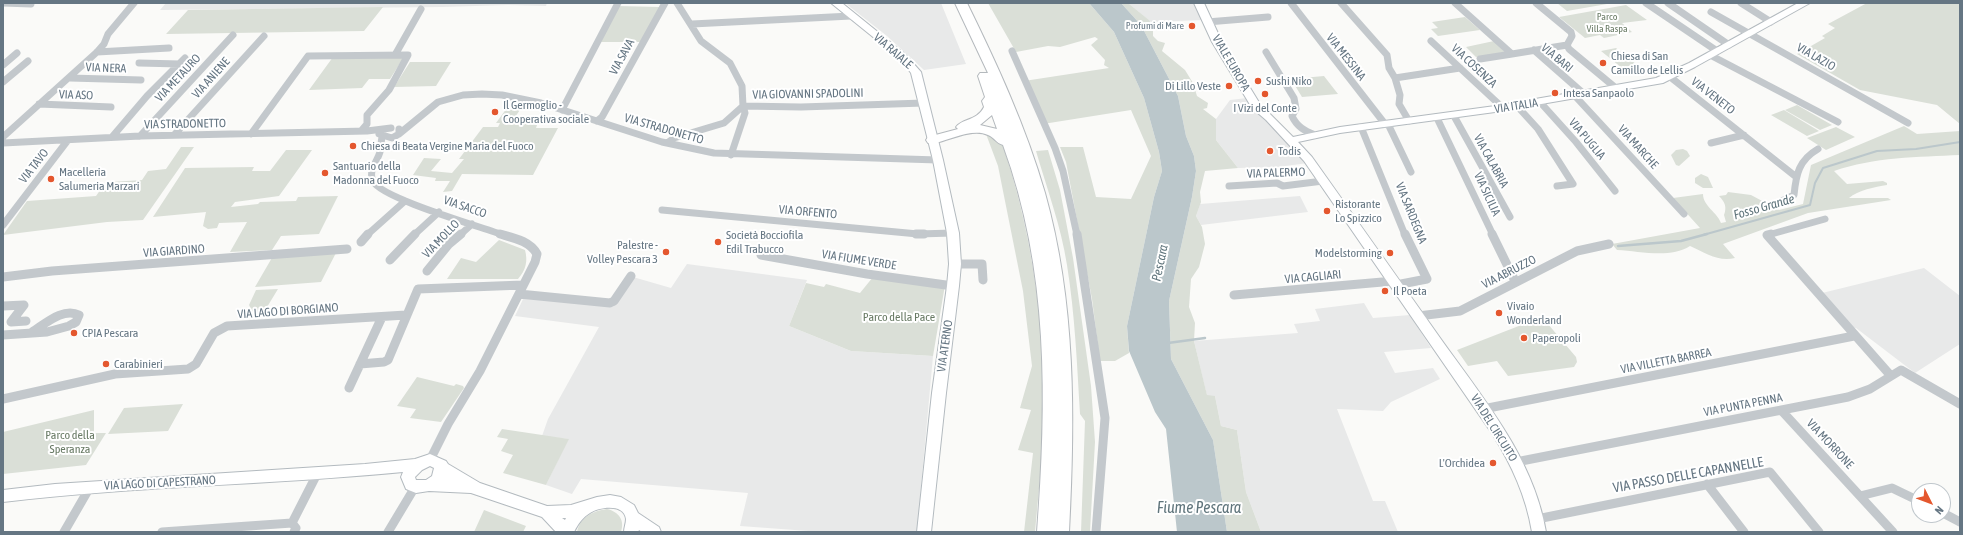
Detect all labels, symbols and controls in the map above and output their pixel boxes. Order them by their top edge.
park label: Parco Villa Raspa [1586,11,1628,34]
place label: Profumi di Mare [1126,20,1184,32]
marker: Profumi di Mare [1187,21,1197,31]
street label: VIA RAIALE [871,30,915,72]
street label: VIA MESSINA [1323,31,1369,83]
street label: VIALE EUROPA [1209,32,1253,94]
street label: VIA SAVA [606,37,638,77]
street label: VIA LAZIO [1794,40,1838,74]
street label: VIA COSENZA [1448,41,1500,91]
street label: VIA BARI [1538,41,1576,75]
place label: Chiesa di San Camillo de Lellis [1611,49,1683,77]
street label: VIA METAURO [152,51,204,105]
street label: VIA ANIENE [189,55,233,101]
marker: Chiesa di San Camillo de Lellis [1598,58,1608,68]
street label: VIA NERA [85,60,127,76]
place label: Sushi Niko [1266,74,1312,88]
street label: VIA VENETO [1688,74,1738,118]
marker: Sushi Niko [1253,76,1263,86]
place label: Di Lillo Veste [1165,79,1221,93]
marker: Di Lillo Veste [1224,81,1234,91]
street label: VIA GIOVANNI SPADOLINI [752,86,864,102]
place label: Intesa Sanpaolo [1563,86,1634,100]
street label: VIA ASO [59,87,93,103]
marker: Intesa Sanpaolo [1550,88,1560,98]
marker: I Vizi del Conte [1260,89,1270,99]
street label: VIA ITALIA [1493,95,1539,117]
place label: Il Germoglio - Cooperativa sociale [503,98,589,126]
place label: I Vizi del Conte [1233,101,1297,115]
marker: Il Germoglio - Cooperativa sociale [490,107,500,117]
street label: VIA STRADONETTO [623,111,705,147]
street label: VIA PUGLIA [1566,115,1608,163]
street label: VIA STRADONETTO [144,116,226,132]
street label: VIA MARCHE [1615,122,1661,172]
street label: VIA CALABRIA [1470,132,1512,190]
place label: Chiesa di Beata Vergine Maria del Fuoco [361,139,534,153]
marker: Chiesa di Beata Vergine Maria del Fuoco [348,141,358,151]
place label: Todis [1278,144,1301,158]
street label: VIA TAVO [16,146,52,186]
marker: Todis [1265,146,1275,156]
place label: Santuario della Madonna del Fuoco [333,159,419,187]
place label: Macelleria Salumeria Marzari [59,165,140,193]
street label: VIA PALERMO [1246,165,1306,181]
marker: Santuario della Madonna del Fuoco [320,168,330,178]
street label: VIA SICILIA [1471,170,1503,218]
marker: Macelleria Salumeria Marzari [46,174,56,184]
street label: VIA SARDEGNA [1392,180,1430,246]
water label: Fosso Grande [1732,191,1796,223]
street label: VIA SACCO [442,193,488,221]
place label: Ristorante Lo Spizzico [1335,197,1382,225]
street label: VIA ORFENTO [778,202,838,222]
marker: Ristorante Lo Spizzico [1322,206,1332,216]
street label: VIA MOLLO [419,217,463,261]
place label: Società Bocciofila Edil Trabucco [726,228,803,256]
marker: Società Bocciofila Edil Trabucco [713,237,723,247]
place label: Palestre - Volley Pescara 3 [587,238,658,266]
street label: VIA GIARDINO [143,242,205,260]
water label: Pescara [1149,243,1171,283]
place label: Modelstorming [1315,246,1382,260]
marker: Palestre - Volley Pescara 3 [661,247,671,257]
street label: VIA FIUME VERDE [821,247,897,273]
marker: Modelstorming [1385,248,1395,258]
street label: VIA ABRUZZO [1479,252,1539,292]
street label: VIA CAGLIARI [1284,267,1342,287]
place label: Il Poeta [1393,284,1427,298]
marker: Il Poeta [1380,286,1390,296]
place label: Vivaio Wonderland [1507,299,1562,327]
street label: VIA LAGO DI BORGIANO [237,300,339,322]
marker: Vivaio Wonderland [1494,308,1504,318]
park label: Parco della Pace [863,310,935,324]
street label: VIA ATERNO [934,319,956,373]
place label: CPIA Pescara [82,326,138,340]
marker: CPIA Pescara [69,328,79,338]
place label: Paperopoli [1532,331,1581,345]
marker: Paperopoli [1519,333,1529,343]
street label: VIA VILLETTA BARREA [1619,345,1713,377]
place label: Carabinieri [114,357,163,371]
marker: Carabinieri [101,359,111,369]
street label: VIA PUNTA PENNA [1702,390,1784,420]
street label: VIA DEL CIRCUITO [1468,392,1520,464]
street label: VIA MORRONE [1803,416,1857,472]
park label: Parco della Speranza [45,428,95,456]
street label: VIA PASSO DELLE CAPANNELLE [1612,454,1764,496]
place label: L'Orchidea [1439,456,1485,470]
marker: L'Orchidea [1488,458,1498,468]
street label: VIA LAGO DI CAPESTRANO [104,473,216,493]
north arrow [1911,483,1951,523]
water label: Fiume Pescara [1157,498,1241,518]
text: N [1933,504,1946,517]

